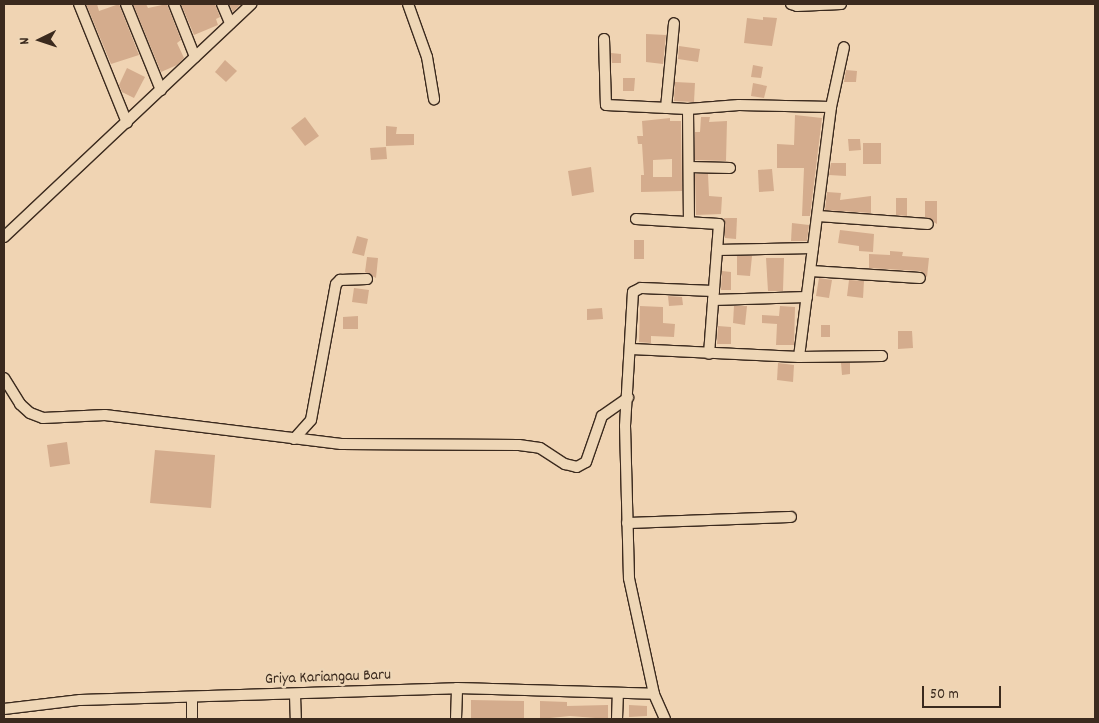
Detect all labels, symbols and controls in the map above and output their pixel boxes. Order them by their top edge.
north arrow [15,15,65,65]
text: N [15,37,35,45]
street label: Griya Kariangau Baru [265,666,391,690]
scale bar [924,676,1003,708]
text: 50 m [930,684,959,706]

